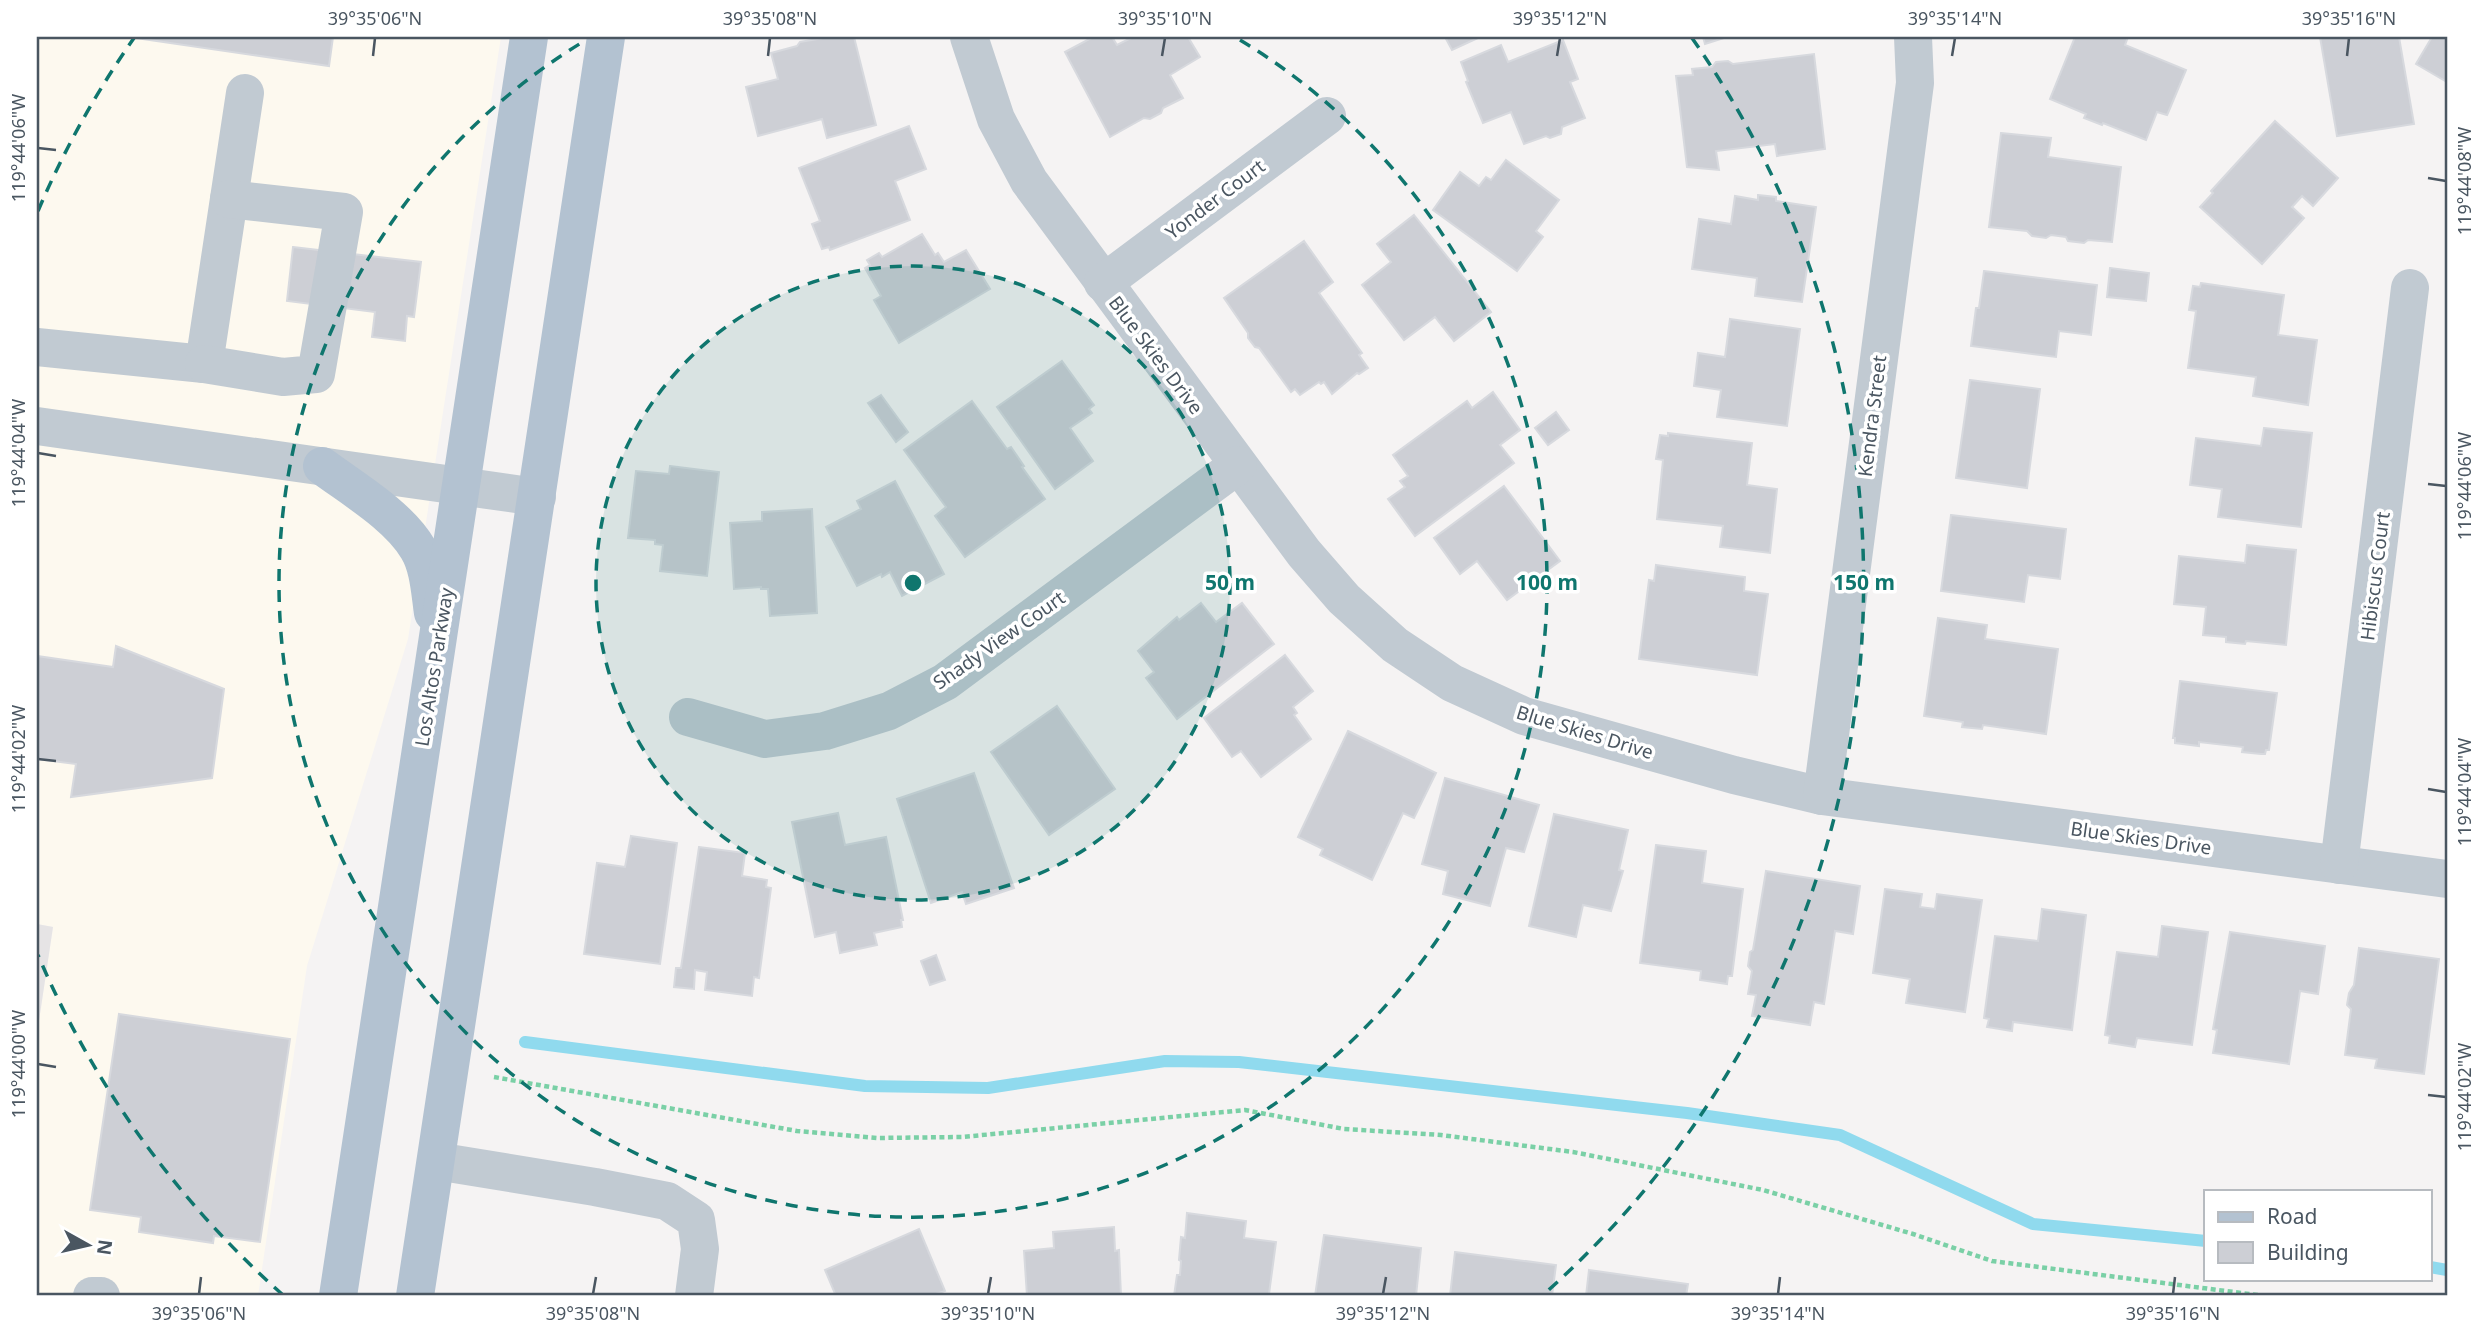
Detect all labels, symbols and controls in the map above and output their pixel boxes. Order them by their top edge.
text: 39°35'06"N [328,6,422,30]
text: 39°35'08"N [723,6,817,30]
text: 39°35'10"N [1118,6,1212,30]
text: 39°35'12"N [1513,6,1607,30]
text: 39°35'14"N [1908,6,2002,30]
text: 39°35'16"N [2302,6,2396,30]
text: 119°44'06"W [6,94,30,202]
text: 119°44'08"W [2452,127,2476,235]
street label: Yonder Court [1160,153,1270,245]
street label: Blue Skies Drive [1103,291,1209,419]
street label: Kendra Street [1852,354,1892,478]
text: 119°44'04"W [6,399,30,507]
text: 119°44'06"W [2452,432,2476,540]
street label: Hibiscus Court [2354,510,2396,642]
text: 50 m [1205,568,1255,596]
text: 100 m [1516,568,1578,596]
text: 150 m [1833,568,1895,596]
centre of rings [901,571,925,595]
street label: Los Altos Parkway [409,585,459,748]
street label: Shady View Court [928,585,1070,695]
street label: Blue Skies Drive [1513,699,1657,765]
text: 119°44'02"W [6,705,30,813]
text: 119°44'04"W [2452,738,2476,846]
street label: Blue Skies Drive [2069,815,2213,861]
text: 119°44'00"W [6,1010,30,1118]
text: 119°44'02"W [2452,1043,2476,1151]
legend [2204,1190,2432,1280]
text: Road [2267,1202,2317,1230]
north arrow [52,1210,122,1280]
text: N [91,1238,119,1257]
text: Building [2267,1238,2349,1266]
text: 39°35'06"N [152,1301,246,1325]
text: 39°35'08"N [546,1301,640,1325]
text: 39°35'10"N [941,1301,1035,1325]
text: 39°35'12"N [1336,1301,1430,1325]
text: 39°35'14"N [1731,1301,1825,1325]
text: 39°35'16"N [2126,1301,2220,1325]

